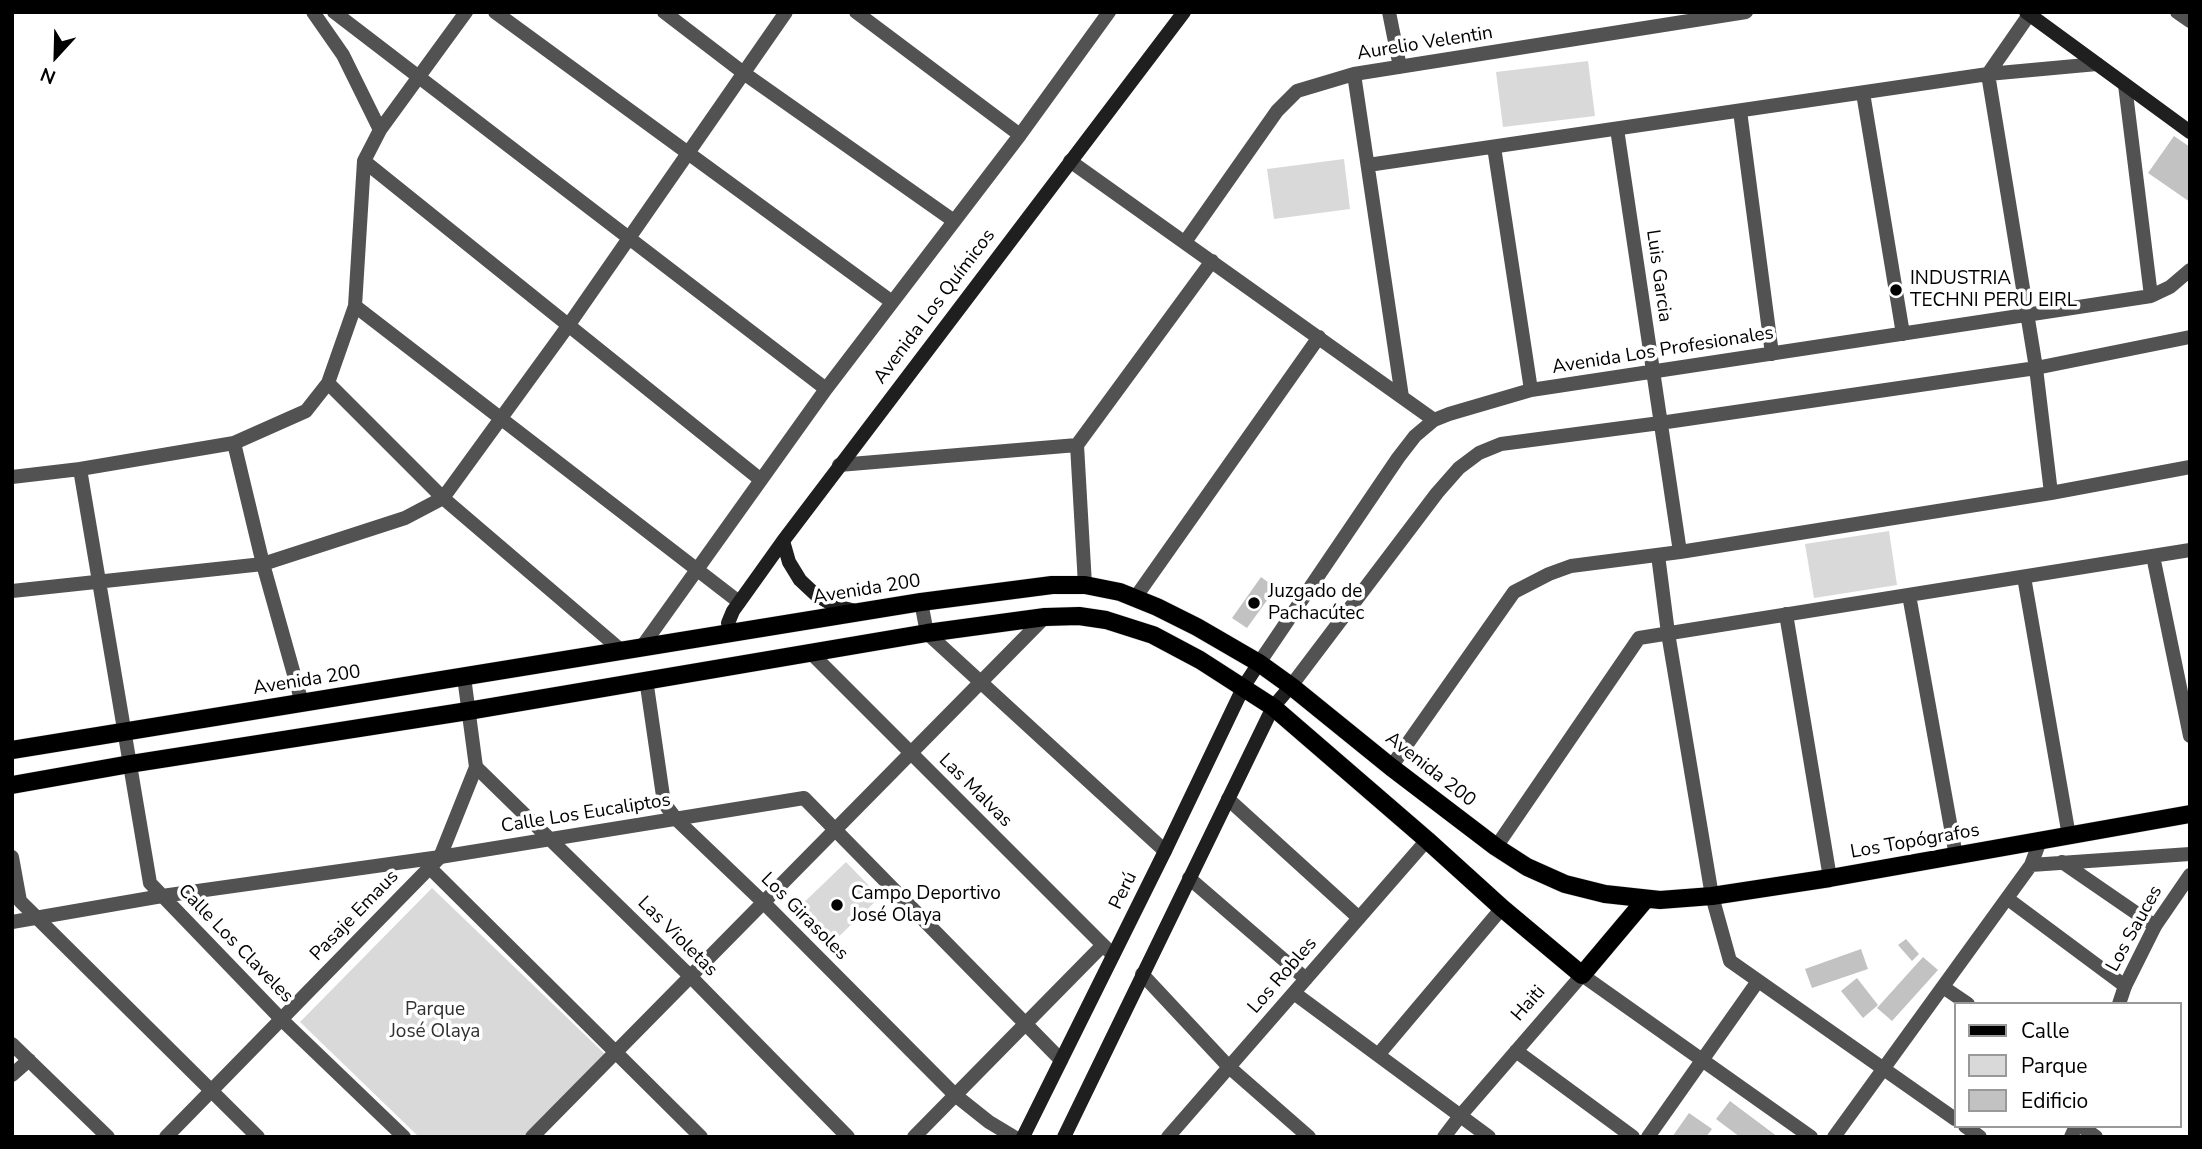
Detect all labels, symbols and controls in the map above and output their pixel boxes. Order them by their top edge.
north arrow [21,21,91,91]
street label: Aurelio Velentin [1355,22,1495,66]
text: N [37,61,60,90]
street label: Avenida Los Químicos [869,225,1001,389]
street label: Luis Garcia [1640,228,1676,324]
place label: INDUSTRIA TECHNI PERU EIRL [1910,268,2077,312]
marker: INDUSTRIA TECHNI PERU EIRL [1888,282,1904,298]
street label: Avenida Los Profesionales [1551,322,1775,380]
street label: Avenida 200 [812,570,922,610]
place label: Juzgado de Pachacútec [1268,581,1364,625]
marker: Juzgado de Pachacútec [1246,595,1262,611]
street label: Avenida 200 [252,661,362,701]
street label: Avenida 200 [1380,728,1480,812]
street label: Las Malvas [933,749,1017,833]
street label: Calle Los Eucaliptos [500,789,672,839]
street label: Los Topógrafos [1849,819,1981,865]
street label: Pasaje Emaus [306,866,404,966]
street label: Perú [1105,868,1143,914]
street label: Los Girasoles [756,869,852,965]
street label: Calle Los Claveles [172,880,298,1008]
street label: Los Sauces [2102,882,2168,976]
place label: Campo Deportivo José Olaya [851,883,1001,927]
street label: Las Violetas [632,892,722,982]
marker: Campo Deportivo José Olaya [829,897,845,913]
street label: Los Robles [1244,933,1322,1019]
street label: Haiti [1507,981,1551,1027]
park label: Parque José Olaya [390,999,480,1043]
legend [1954,1002,2181,1128]
text: Calle [2021,1017,2069,1045]
text: Parque [2021,1052,2088,1080]
text: Edificio [2021,1087,2088,1115]

